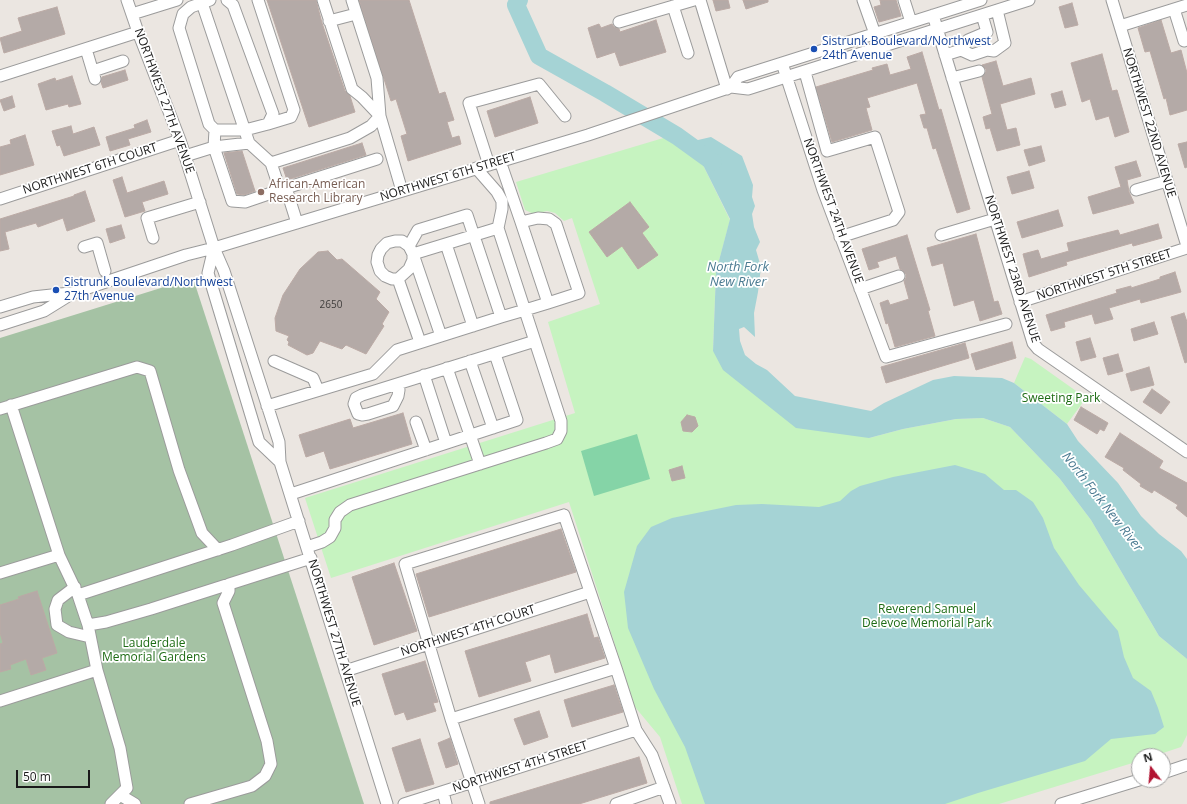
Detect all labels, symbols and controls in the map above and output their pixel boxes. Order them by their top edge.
street label: NORTHWEST 27TH AVENUE [131,26,197,176]
place label: Sistrunk Boulevard/Northwest 24th Avenue [822,35,991,63]
marker: Sistrunk Boulevard/Northwest 24th Avenue [809,44,819,54]
street label: NORTHWEST 22ND AVENUE [1119,46,1179,200]
street label: NORTHWEST 24TH AVENUE [800,136,866,286]
street label: NORTHWEST 6TH COURT [21,140,159,198]
street label: NORTHWEST 6TH STREET [378,149,518,205]
place label: African-American Research Library [269,178,365,206]
marker: African-American Research Library [256,187,266,197]
street label: NORTHWEST 23RD AVENUE [981,193,1043,345]
street label: NORTHWEST 5TH STREET [1035,246,1173,304]
water label: North Fork New River [707,259,769,290]
place label: Sistrunk Boulevard/Northwest 27th Avenue [64,276,233,304]
marker: Sistrunk Boulevard/Northwest 27th Avenue [51,285,61,295]
house number: 2650 [320,299,342,311]
park label: Sweeting Park [1022,392,1100,406]
water label: North Fork New River [1058,449,1146,555]
street label: NORTHWEST 27TH AVENUE [305,558,363,708]
street label: NORTHWEST 4TH COURT [399,602,537,660]
park label: Reverend Samuel Delevoe Memorial Park [862,603,992,631]
park label: Lauderdale Memorial Gardens [102,637,206,665]
street label: NORTHWEST 4TH STREET [451,738,589,796]
north arrow [1131,748,1171,788]
text: N [1141,749,1154,765]
scale bar [18,762,92,788]
text: 50 m [23,768,51,785]

